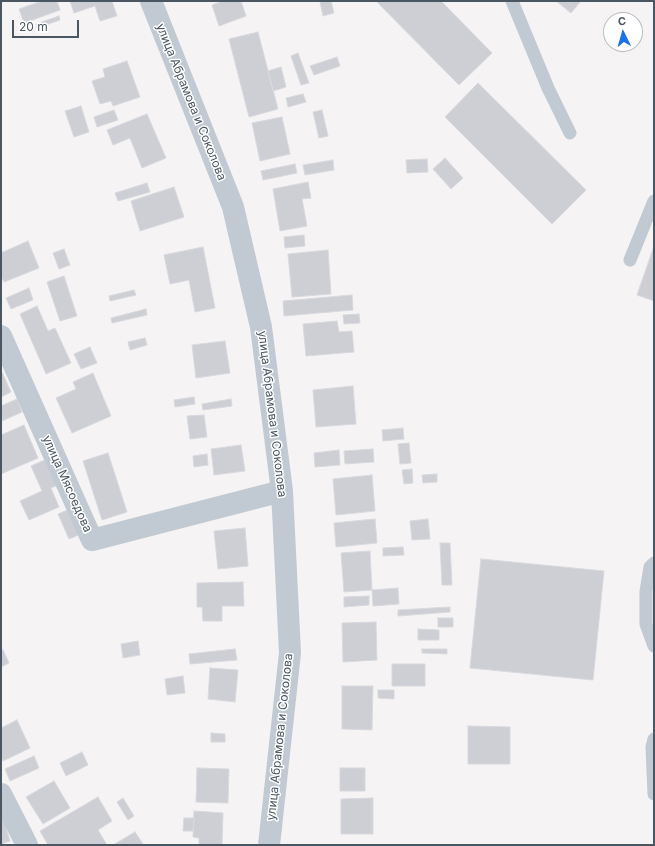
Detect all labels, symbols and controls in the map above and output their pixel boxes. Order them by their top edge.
scale bar [14,12,81,38]
north arrow [603,12,643,52]
text: С [617,14,627,28]
text: 20 m [19,19,48,34]
street label: улица Абрамова и Соколова [153,21,229,183]
street label: улица Абрамова и Соколова [255,330,289,498]
street label: улица Мясоедова [39,433,95,535]
street label: улица Абрамова и Соколова [264,653,296,821]

